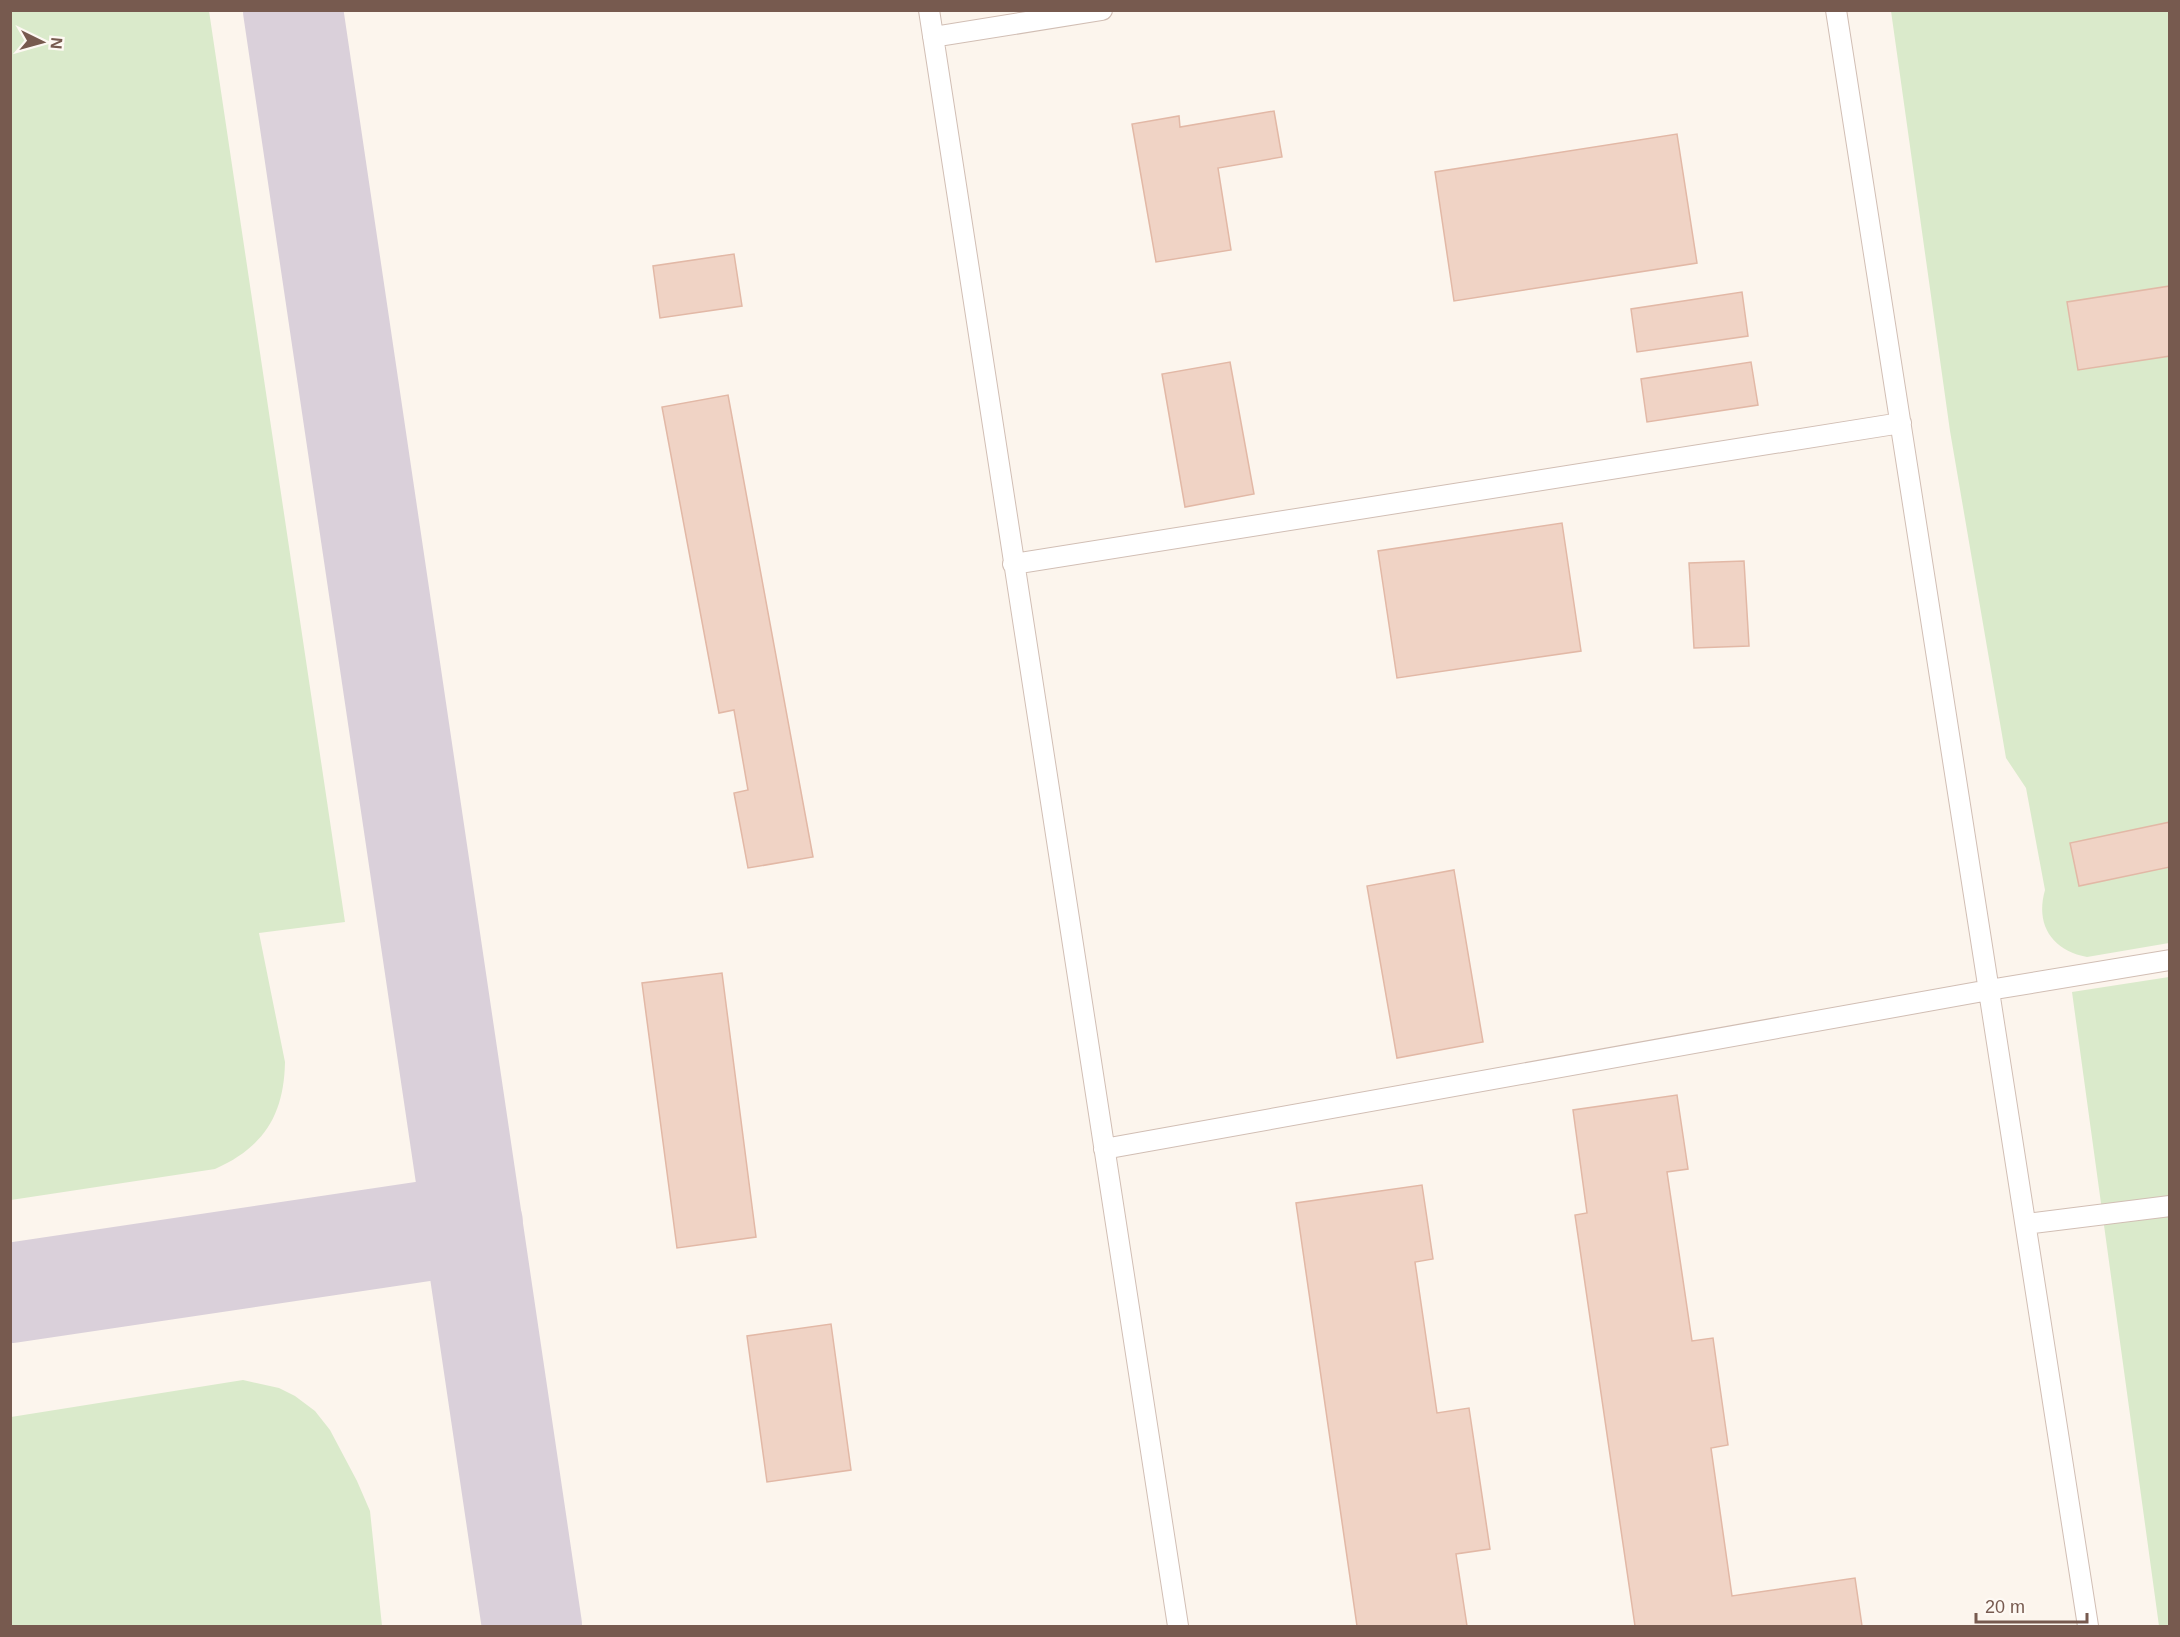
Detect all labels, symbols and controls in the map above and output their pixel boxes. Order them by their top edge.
north arrow [12,12,72,72]
text: N [47,37,65,50]
scale bar [1976,1586,2087,1624]
text: 20 m [1985,1597,2025,1617]

